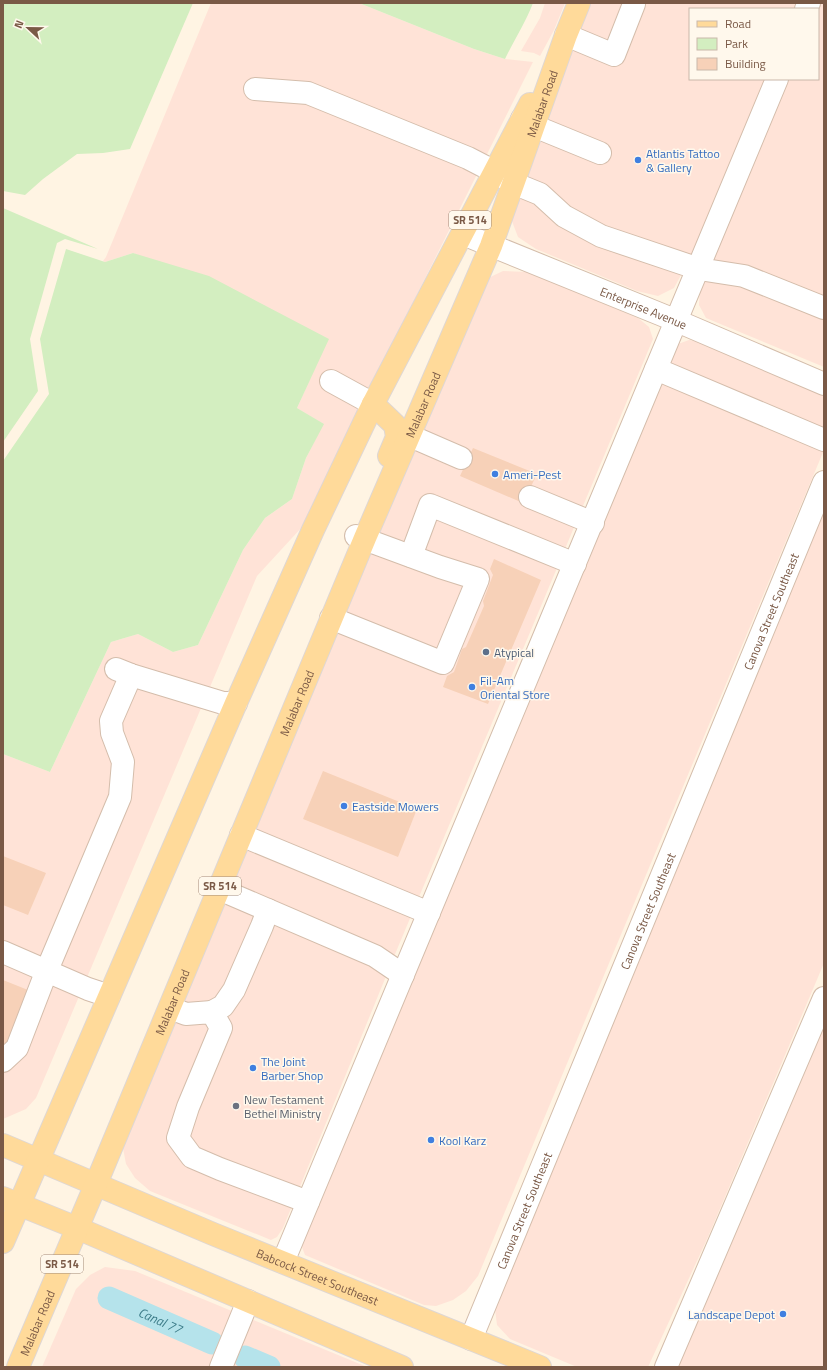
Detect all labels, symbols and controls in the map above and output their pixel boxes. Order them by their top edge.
north arrow [8,8,48,48]
legend [689,8,819,80]
text: Road [725,14,751,33]
text: N [10,18,28,31]
text: Park [725,34,748,53]
text: Building [725,54,766,73]
street label: Malabar Road [521,67,562,140]
place label: Atlantis Tattoo & Gallery [646,144,720,177]
marker: Atlantis Tattoo & Gallery [633,155,643,165]
road number: SR 514 [449,211,491,229]
street label: Enterprise Avenue [597,281,690,334]
street label: Malabar Road [400,369,445,441]
place label: Ameri-Pest [503,465,562,484]
marker: Ameri-Pest [490,469,500,479]
street label: Canova Street Southeast [738,549,804,673]
place label: Atypical [494,643,534,662]
marker: Atypical [481,647,491,657]
street label: Malabar Road [274,667,319,739]
place label: Fil-Am Oriental Store [480,671,550,704]
marker: Fil-Am Oriental Store [467,682,477,692]
place label: Eastside Mowers [352,797,439,816]
marker: Eastside Mowers [339,801,349,811]
street label: Canova Street Southeast [615,849,680,972]
road number: SR 514 [199,877,241,895]
street label: Malabar Road [150,966,194,1038]
place label: The Joint Barber Shop [261,1052,323,1085]
marker: The Joint Barber Shop [248,1063,258,1073]
place label: New Testament Bethel Ministry [244,1090,324,1123]
marker: New Testament Bethel Ministry [231,1101,241,1111]
place label: Kool Karz [439,1131,486,1150]
marker: Kool Karz [426,1135,436,1145]
street label: Canova Street Southeast [491,1148,557,1272]
street label: Babcock Street Southeast [254,1243,382,1310]
road number: SR 514 [41,1255,83,1273]
street label: Malabar Road [14,1287,59,1359]
water label: Canal 77 [135,1302,187,1340]
place label: Landscape Depot [688,1305,776,1324]
marker: Landscape Depot [778,1309,788,1319]

